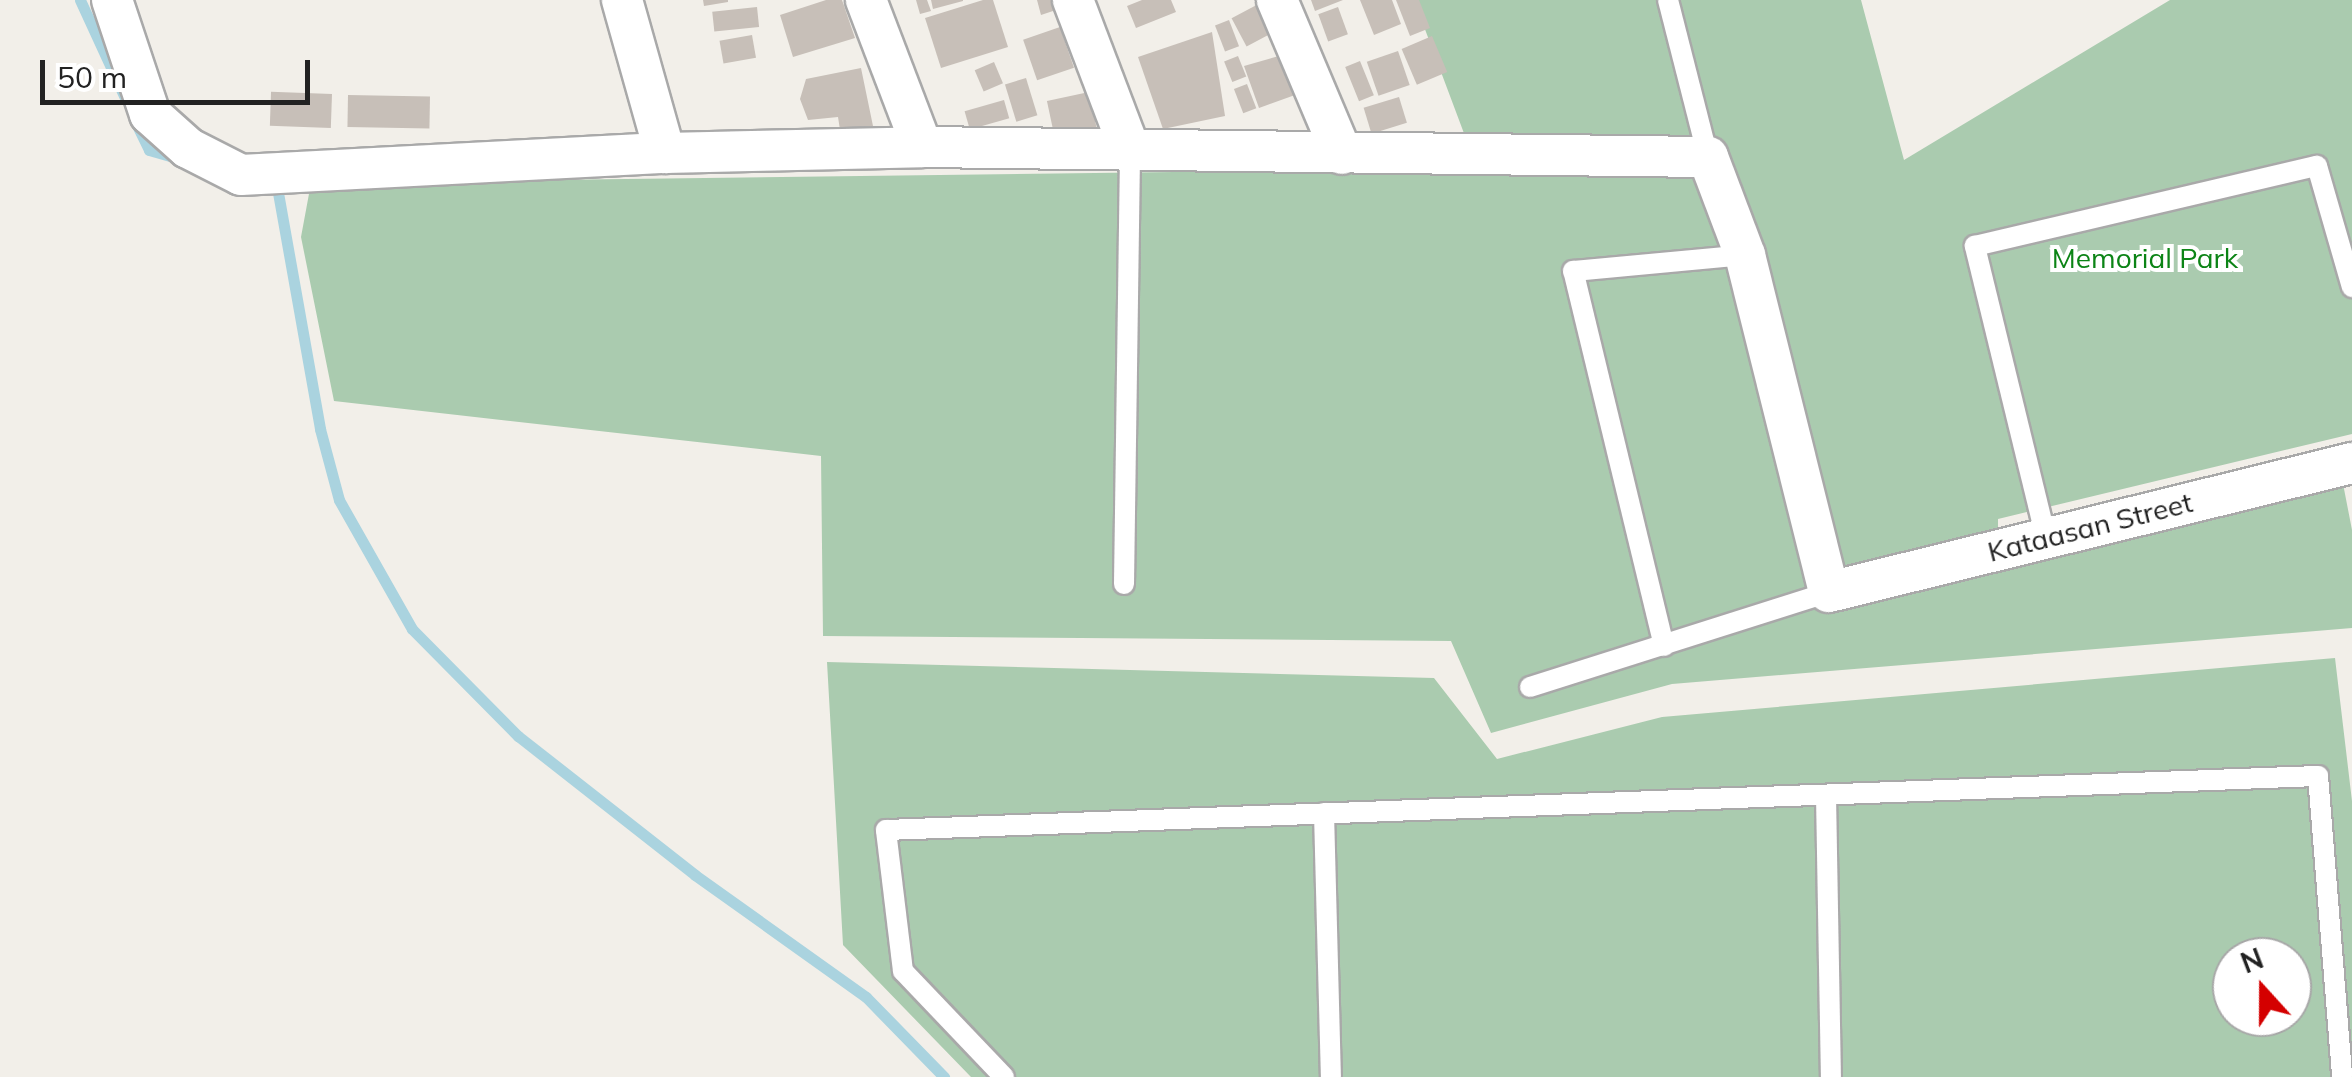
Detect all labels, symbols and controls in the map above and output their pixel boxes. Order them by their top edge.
scale bar [45,40,315,102]
text: 50 m [57,58,127,96]
park label: Memorial Park [2052,241,2238,275]
street label: Kataasan Street [1984,485,2196,569]
north arrow [2212,937,2312,1037]
text: N [2236,940,2268,981]

